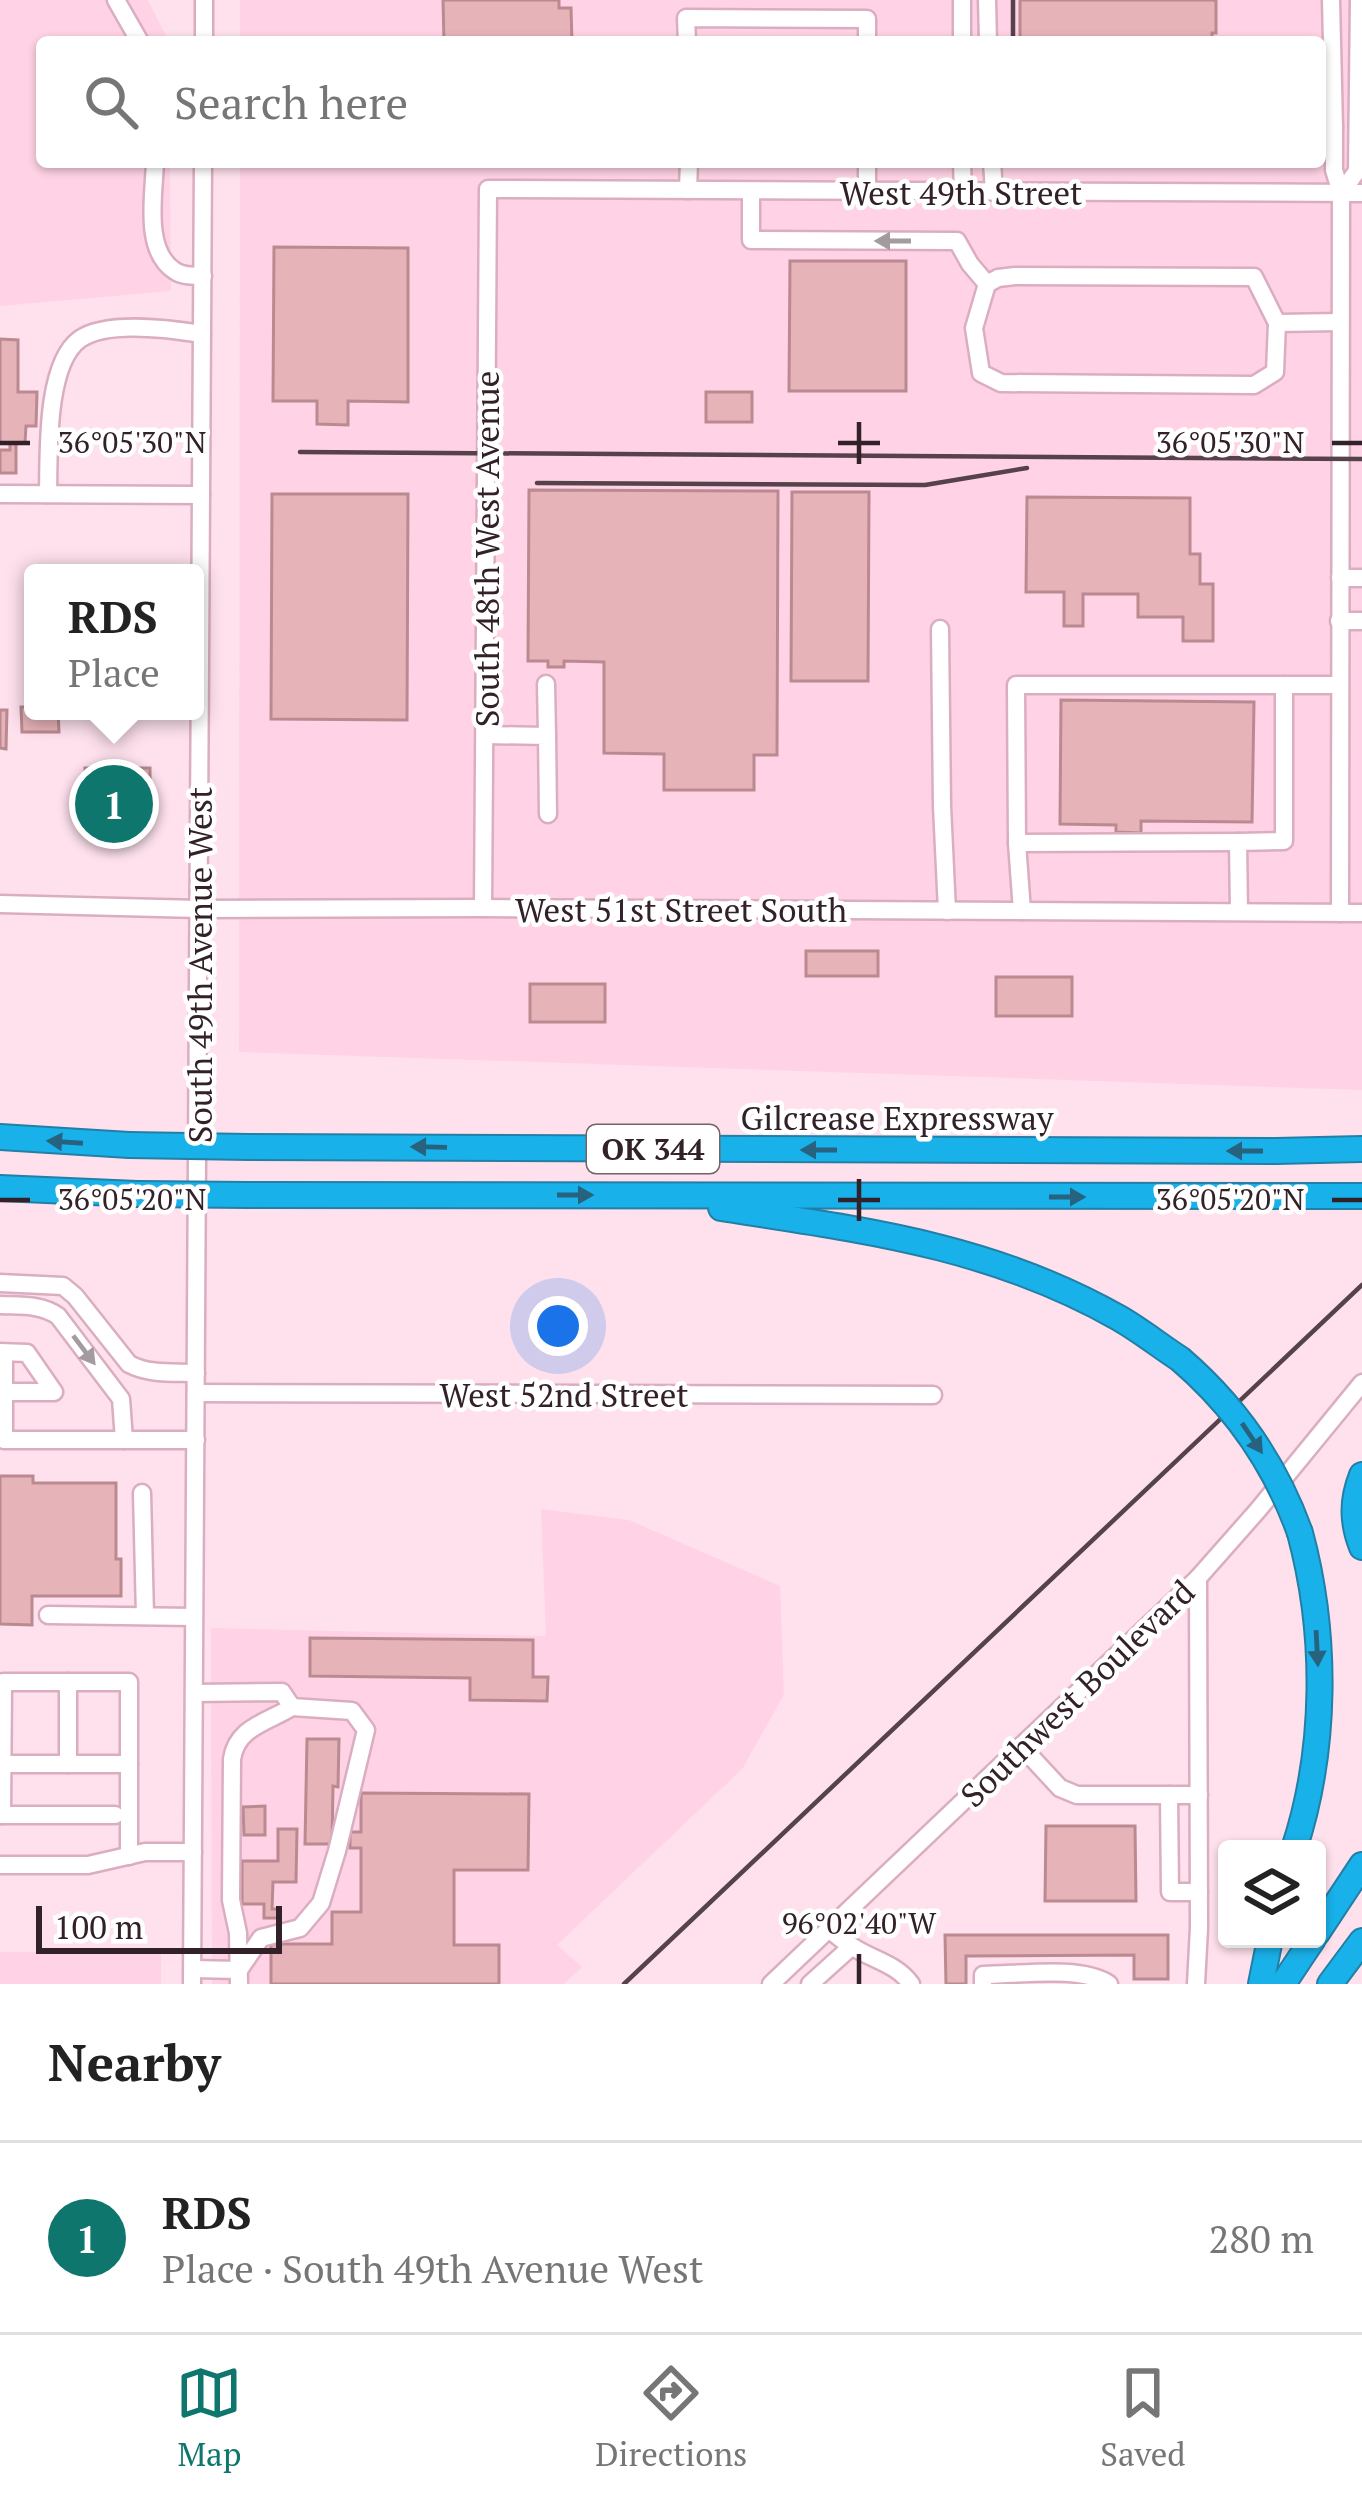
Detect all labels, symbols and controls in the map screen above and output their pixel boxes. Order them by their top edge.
search box [36,36,1326,168]
icon: search [78,69,144,135]
text: Search here [174,72,408,132]
street label: West 49th Street [840,171,1082,214]
one-way arrow [873,231,911,250]
street label: South 48th West Avenue [465,371,508,727]
text: 36°05'30"N [58,422,206,462]
text: 36°05'30"N [1156,422,1304,462]
popup [24,564,204,720]
text: RDS [68,586,158,646]
text: Place [68,646,160,698]
pin: 1 [75,759,153,849]
street label: South 49th Avenue West [178,787,221,1143]
street label: West 51st Street South [515,888,847,931]
street label: Gilcrease Expressway [740,1096,1055,1139]
road number: OK 344 [587,1125,719,1173]
one-way arrow [46,1133,83,1152]
one-way arrow [409,1138,447,1157]
one-way arrow [799,1140,837,1160]
one-way arrow [1225,1141,1263,1161]
text: 36°05'20"N [58,1179,206,1219]
text: 36°05'20"N [1156,1179,1304,1219]
one-way arrow [557,1186,595,1205]
one-way arrow [1049,1187,1087,1207]
your location [528,1296,588,1356]
one-way arrow [71,1334,96,1366]
street label: West 52nd Street [440,1373,689,1416]
one-way arrow [1240,1421,1263,1454]
street label: Southwest Boulevard [951,1570,1203,1816]
one-way arrow [1308,1630,1327,1667]
map controls [1218,1840,1326,1948]
button: layers [1218,1840,1326,1948]
scale bar [36,1900,282,1953]
text: 96°02'40"W [782,1903,937,1943]
text: 100 m [54,1905,143,1948]
text: Nearby [48,2028,221,2096]
text: RDS [162,2182,252,2242]
text: 1 [76,2212,98,2264]
text: 280 m [1209,2212,1314,2264]
text: Place · South 49th Avenue West [162,2242,703,2294]
tab: Map [176,2360,242,2475]
tab: Directions [595,2360,747,2475]
tab: Saved [1100,2360,1186,2475]

